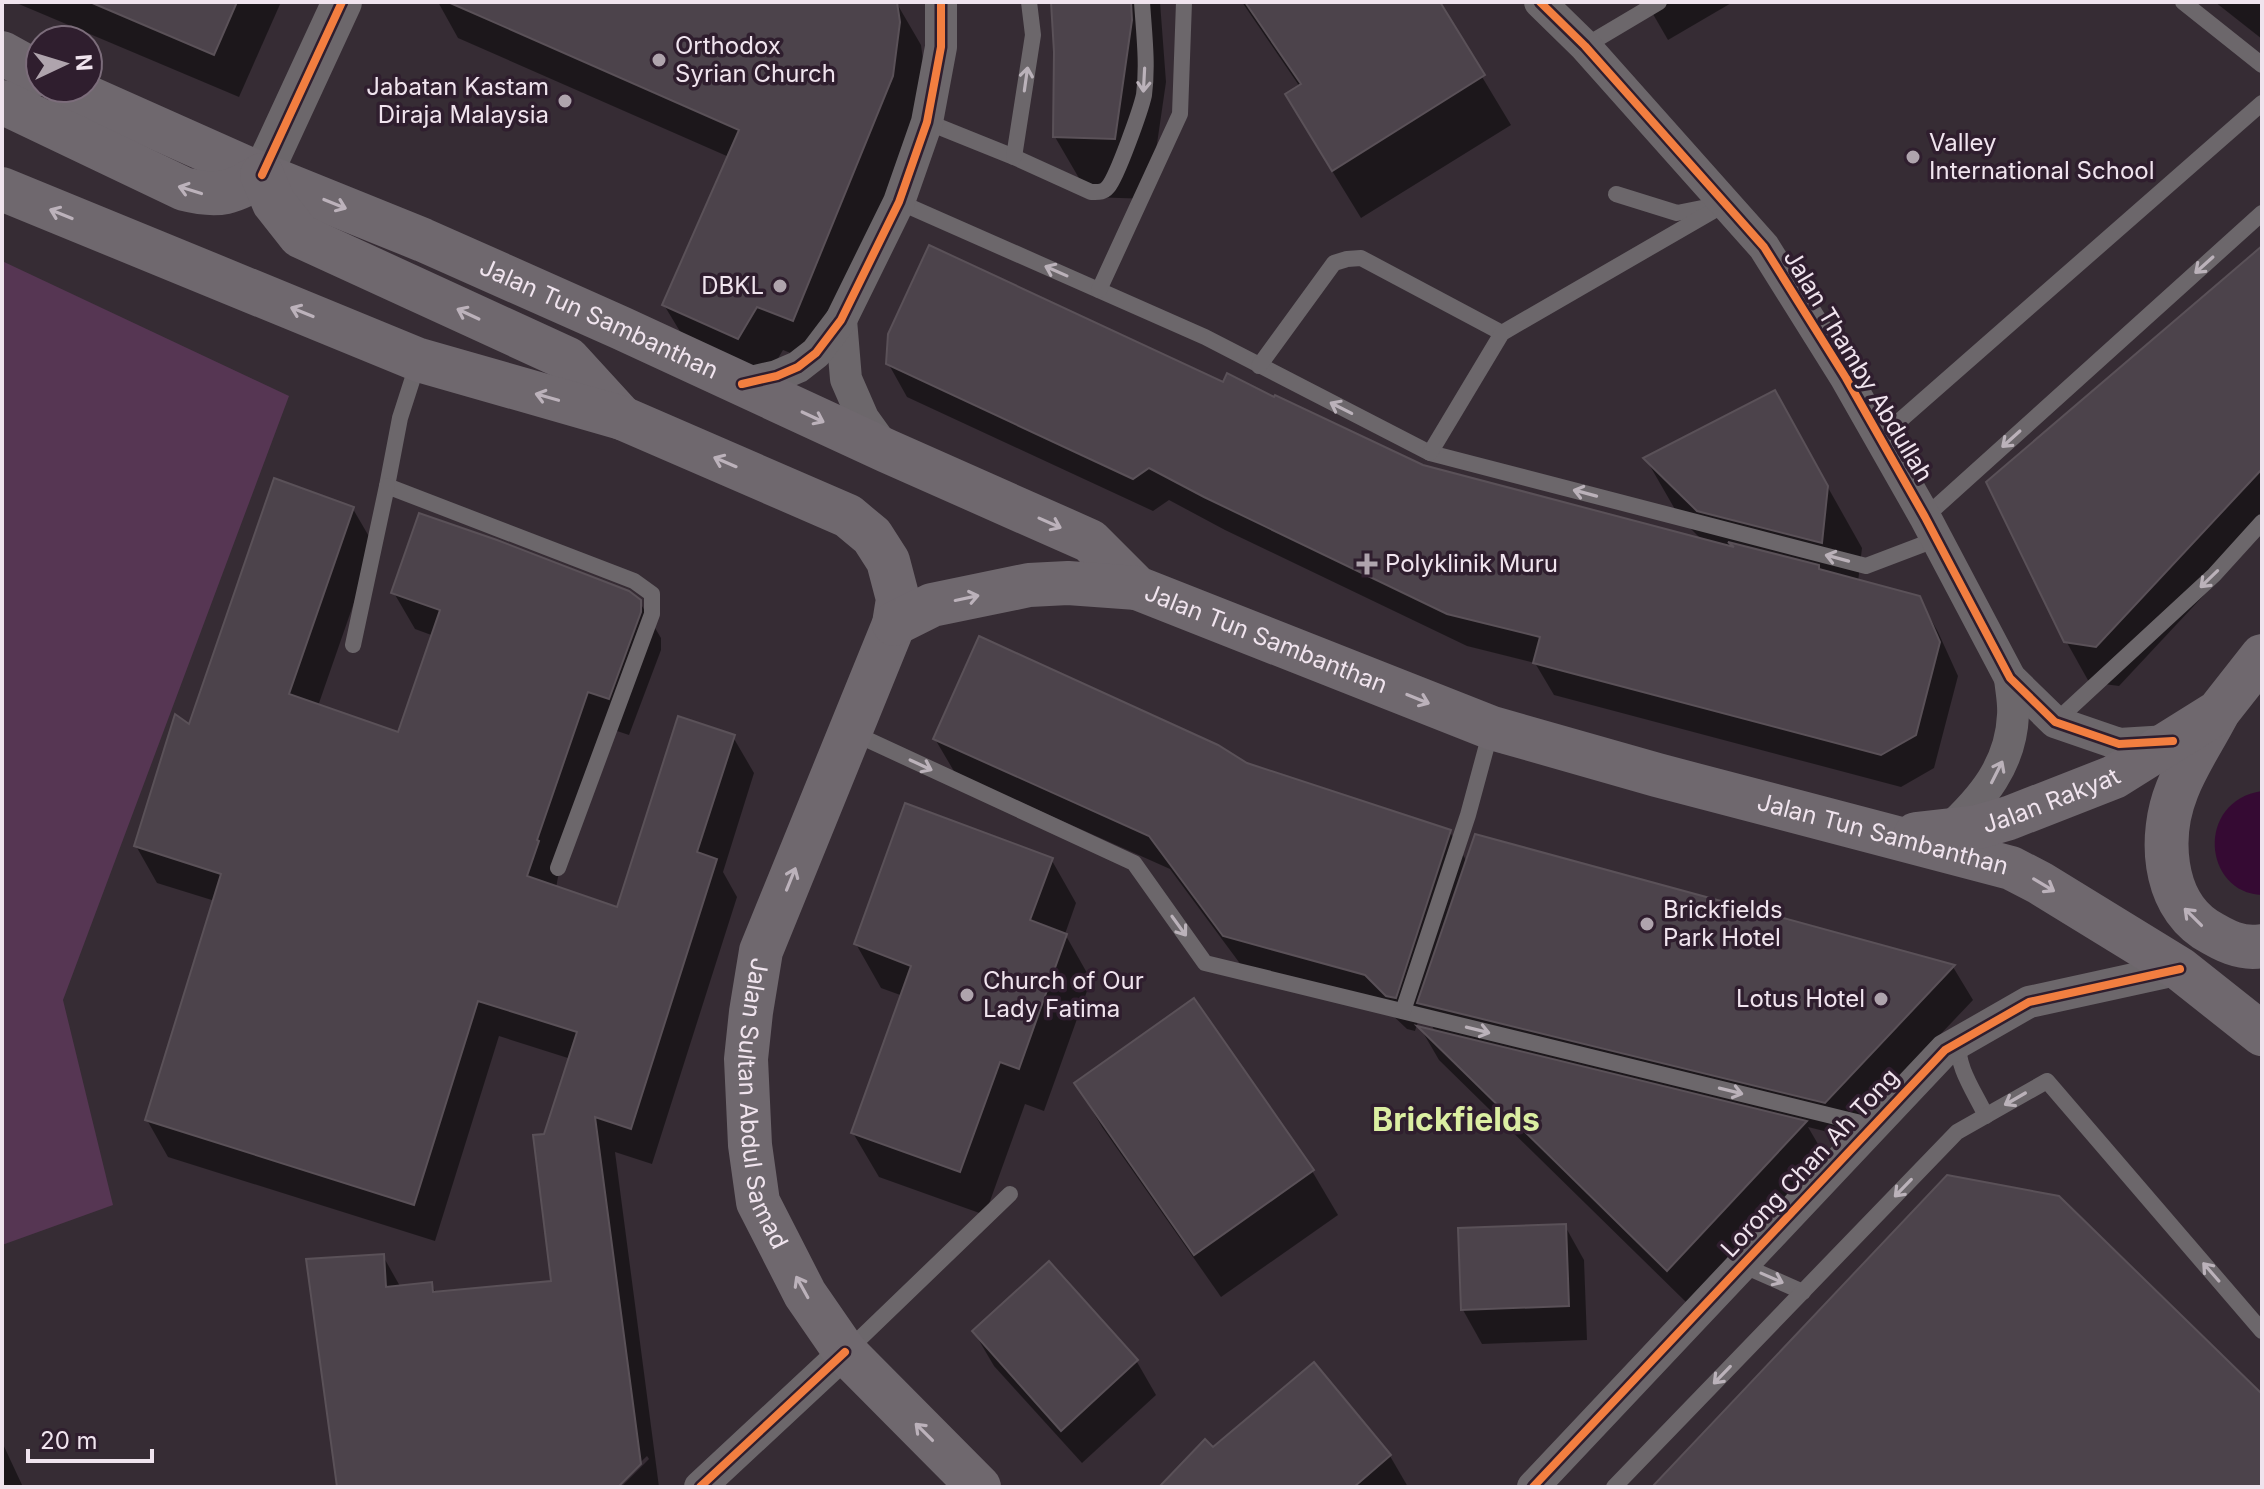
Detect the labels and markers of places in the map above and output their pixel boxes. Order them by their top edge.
place label: Orthodox Syrian Church [675,31,836,88]
marker: Orthodox Syrian Church [650,51,668,69]
place label: Jabatan Kastam Diraja Malaysia [366,72,549,129]
marker: Jabatan Kastam Diraja Malaysia [556,92,574,110]
place label: Valley International School [1929,128,2154,185]
marker: Valley International School [1904,148,1922,166]
place label: DBKL [701,271,764,300]
marker: DBKL [771,277,789,295]
place label: Polyklinik Muru [1385,549,1558,578]
marker: Polyklinik Muru [1356,553,1378,575]
place label: Brickfields Park Hotel [1663,895,1783,952]
marker: Brickfields Park Hotel [1638,915,1656,933]
place label: Church of Our Lady Fatima [983,966,1144,1023]
place label: Lotus Hotel [1736,984,1865,1013]
marker: Church of Our Lady Fatima [958,986,976,1004]
marker: Lotus Hotel [1872,990,1890,1008]

